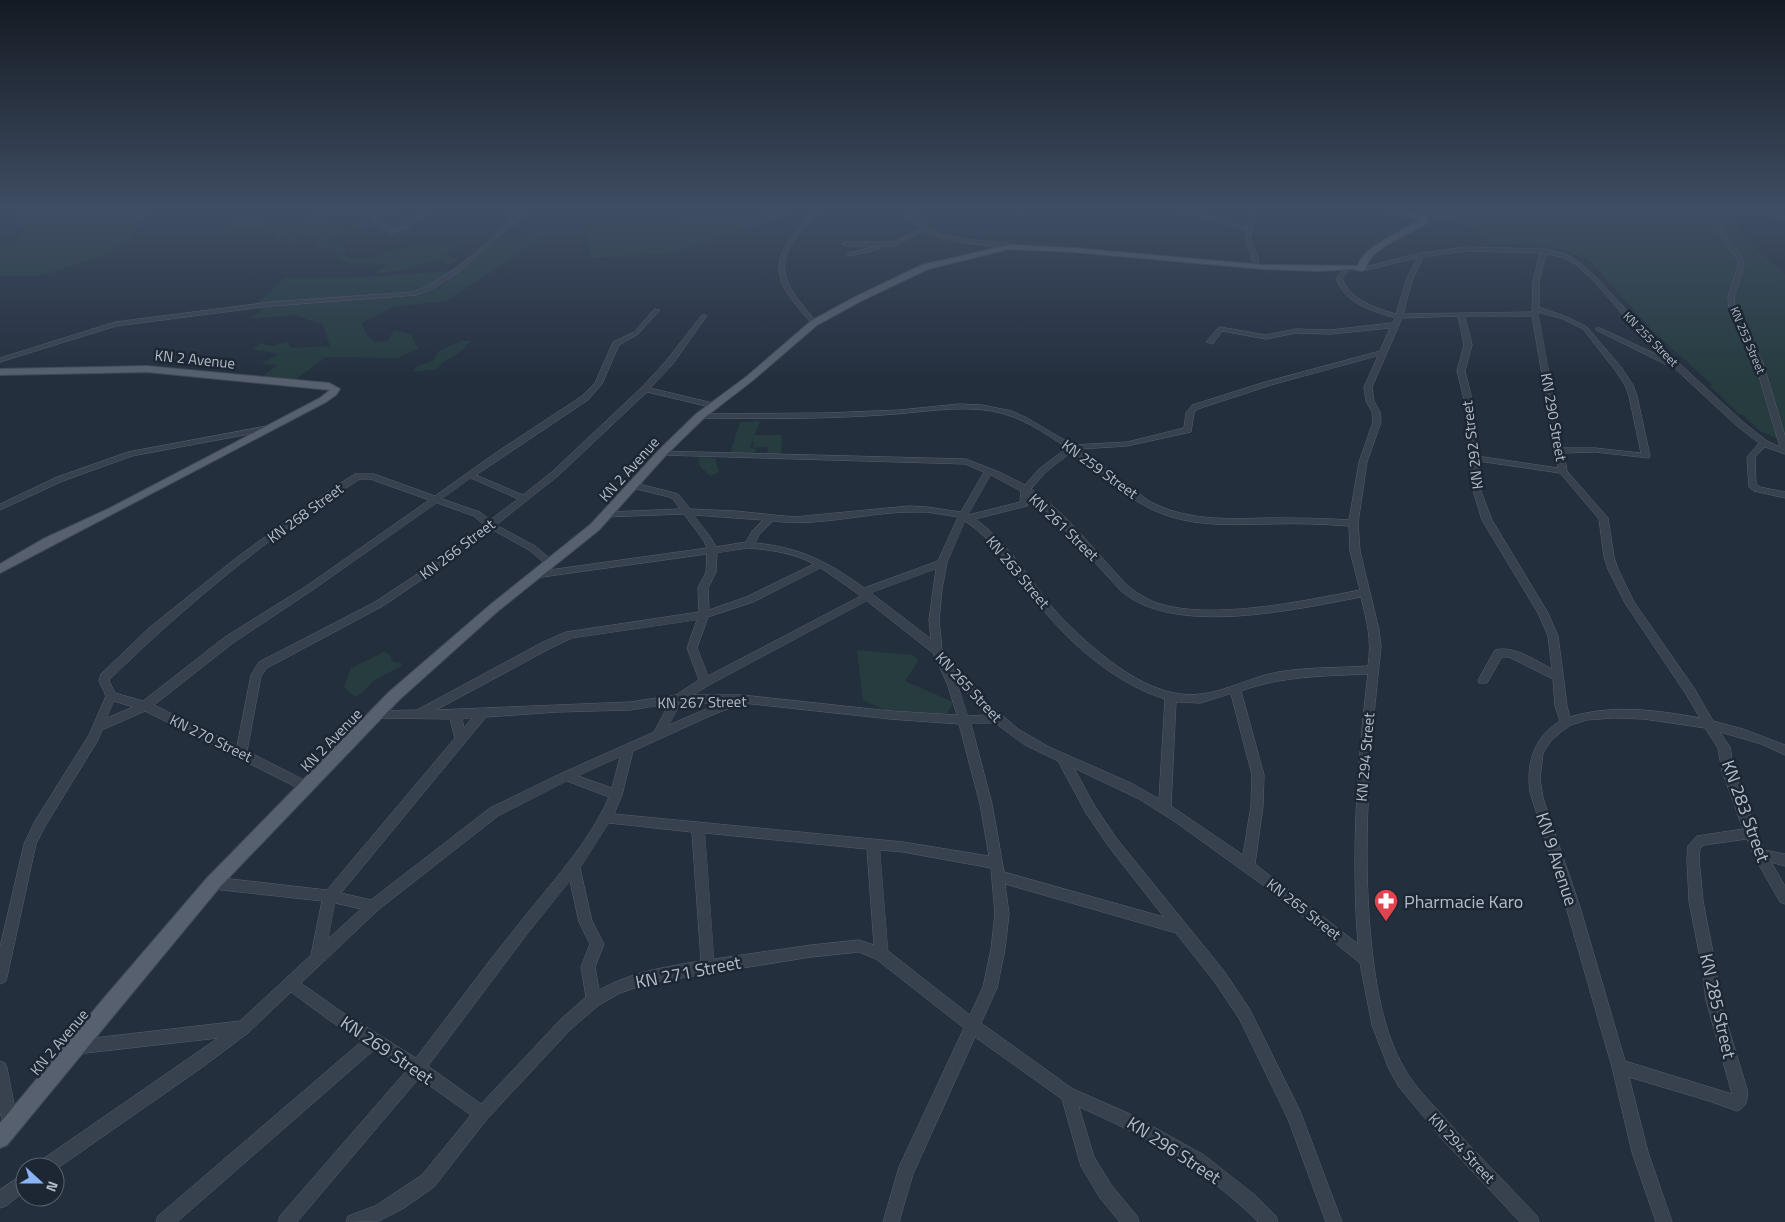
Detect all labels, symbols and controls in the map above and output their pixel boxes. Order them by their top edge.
street label: KN 253 Street [1725,303,1771,377]
street label: KN 255 Street [1619,307,1683,371]
street label: KN 2 Avenue [154,343,236,375]
street label: KN 290 Street [1535,371,1573,464]
street label: KN 292 Street [1455,399,1489,491]
street label: KN 2 Avenue [593,431,665,507]
street label: KN 259 Street [1057,433,1143,505]
street label: KN 268 Street [262,477,348,549]
street label: KN 261 Street [1024,488,1105,567]
street label: KN 266 Street [414,513,500,585]
street label: KN 263 Street [981,530,1056,614]
street label: KN 265 Street [930,647,1008,728]
street label: KN 267 Street [657,690,747,714]
street label: KN 2 Avenue [295,703,367,777]
street label: KN 270 Street [166,708,257,768]
street label: KN 294 Street [1350,711,1380,802]
street label: KN 283 Street [1715,756,1777,867]
street label: KN 9 Avenue [1529,809,1585,909]
street label: KN 265 Street [1262,872,1347,946]
pharmacy icon: Pharmacie Karo [1373,888,1399,922]
place label: Pharmacie Karo [1404,888,1523,915]
street label: KN 271 Street [633,948,744,995]
street label: KN 285 Street [1693,951,1743,1062]
street label: KN 2 Avenue [24,1004,94,1080]
street label: KN 269 Street [335,1009,439,1091]
street label: KN 294 Street [1423,1108,1501,1189]
street label: KN 296 Street [1122,1110,1227,1191]
north arrow [15,1157,65,1207]
text: N [41,1179,64,1195]

